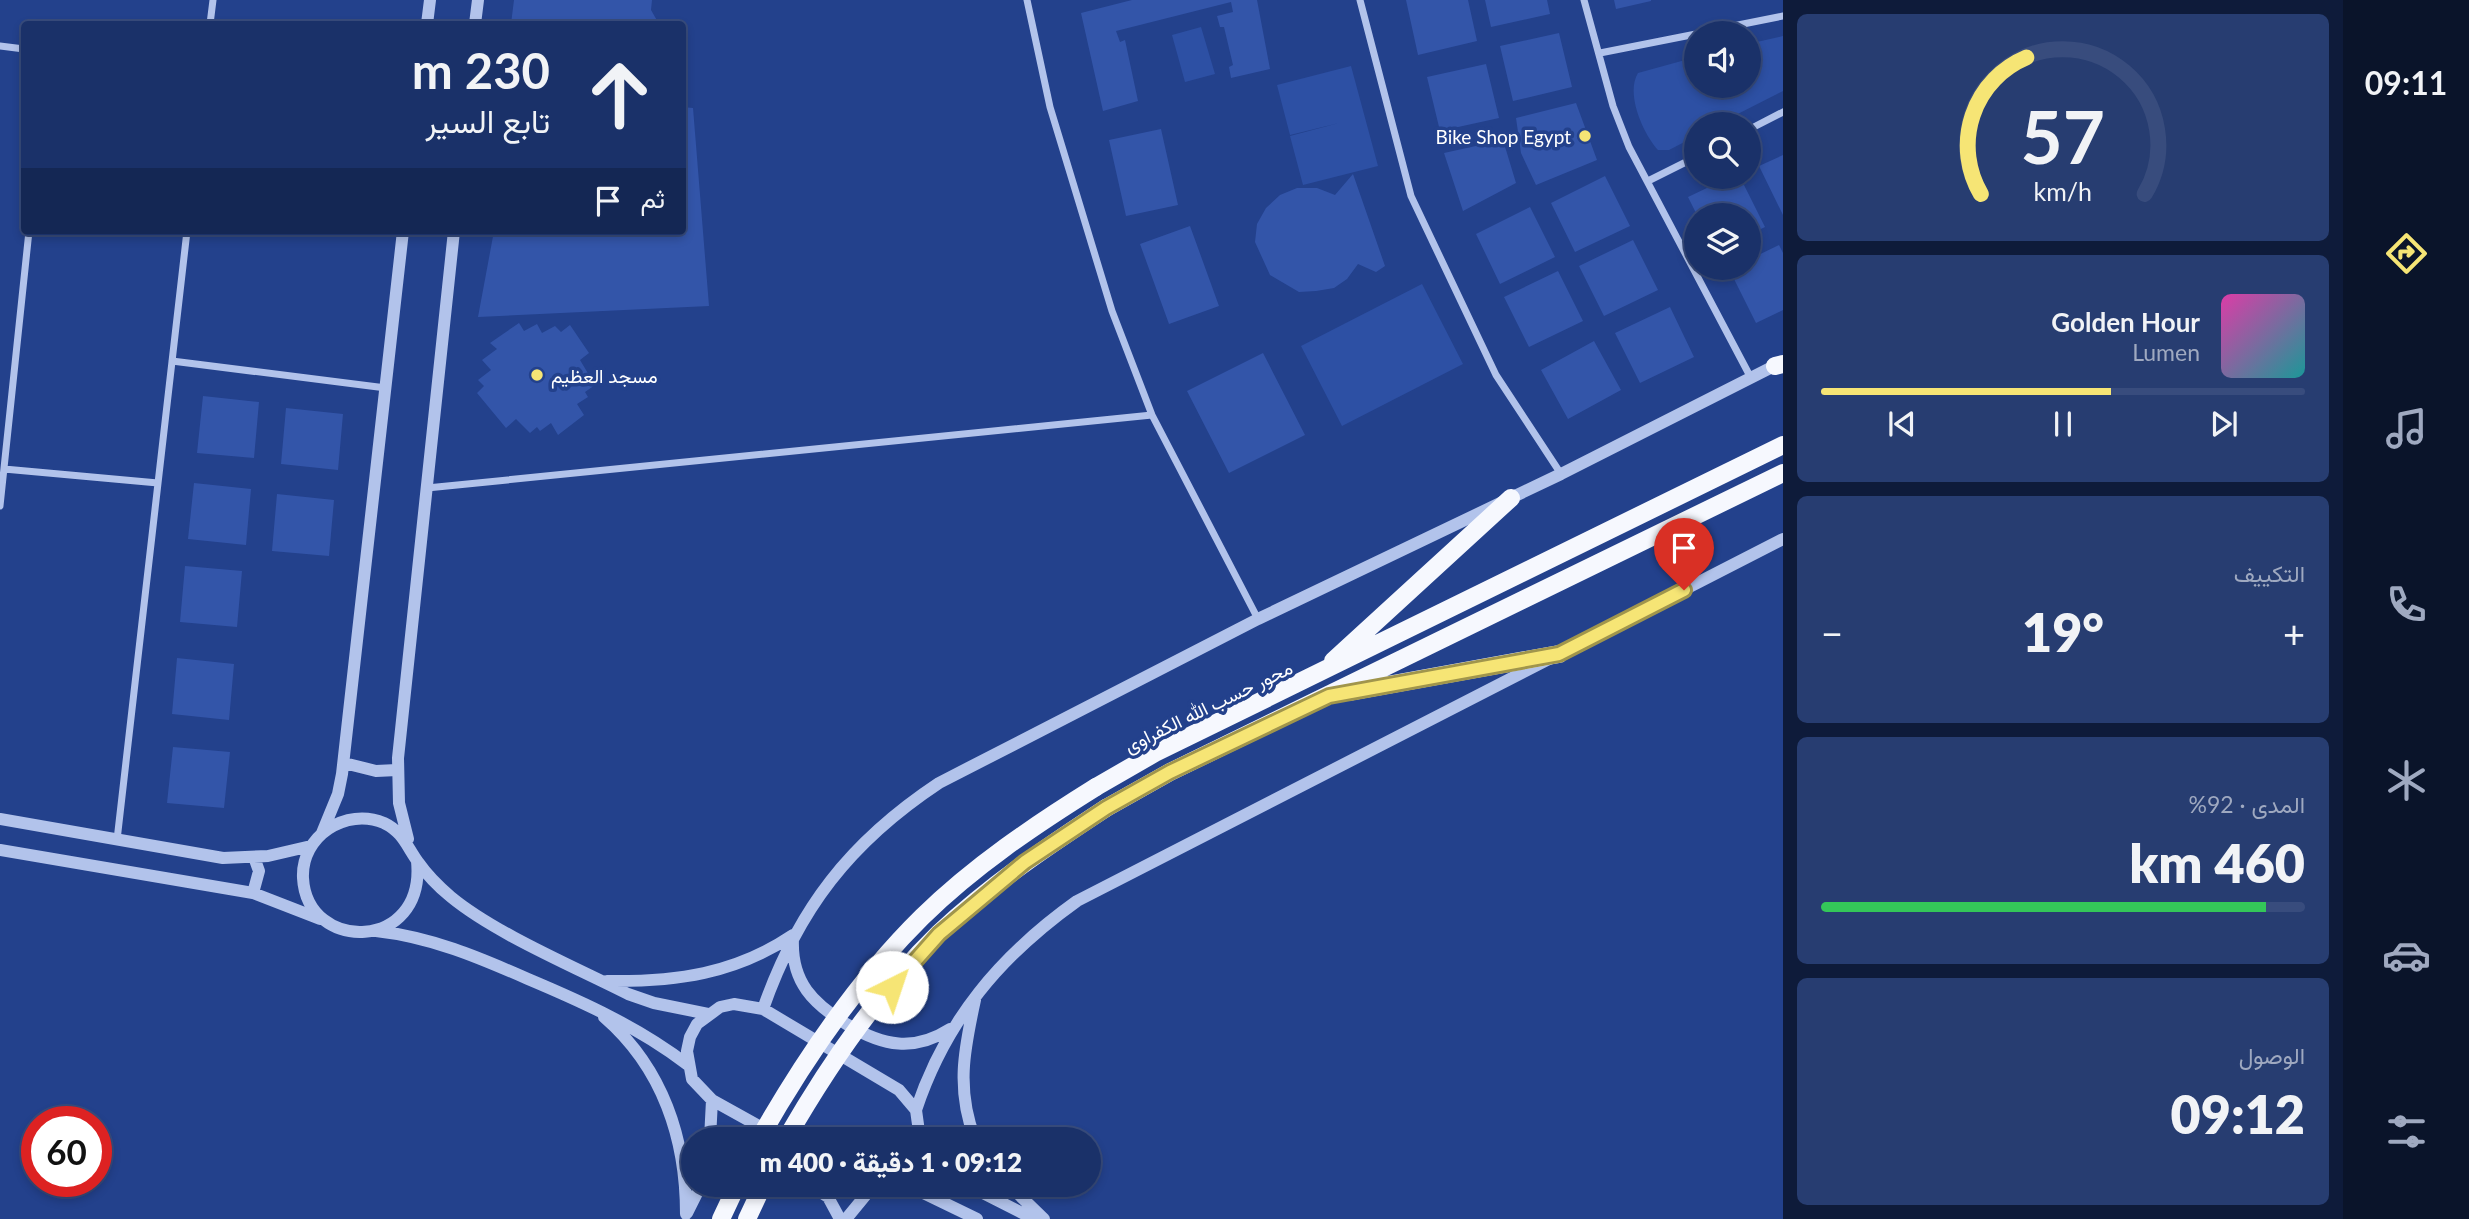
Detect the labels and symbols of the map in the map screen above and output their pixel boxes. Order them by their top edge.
place label: Bike Shop Egypt [1436,125,1571,148]
marker: Bike Shop Egypt [1577,128,1593,144]
place label: مسجد العظيم [551,364,658,389]
marker: مسجد العظيم [529,367,545,383]
pin [1654,518,1714,590]
street label: محور حسب الله الكفراوى [1120,655,1296,758]
position arrow [855,950,929,1024]
speed limit sign: 60 [21,1106,112,1197]

